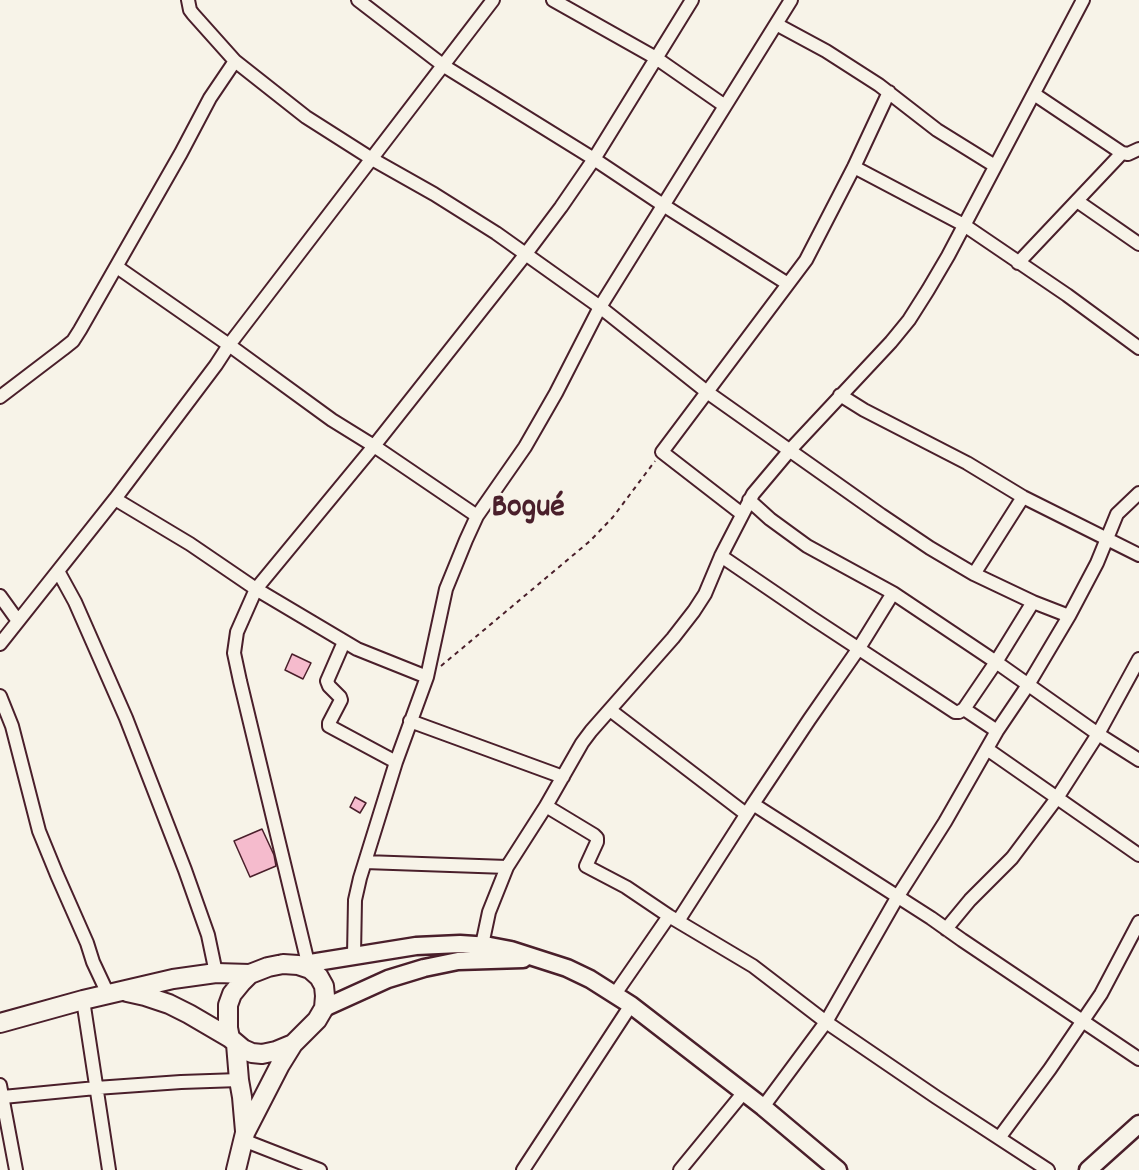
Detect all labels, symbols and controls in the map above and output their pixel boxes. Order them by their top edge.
district label: Bogué [491,490,565,530]

